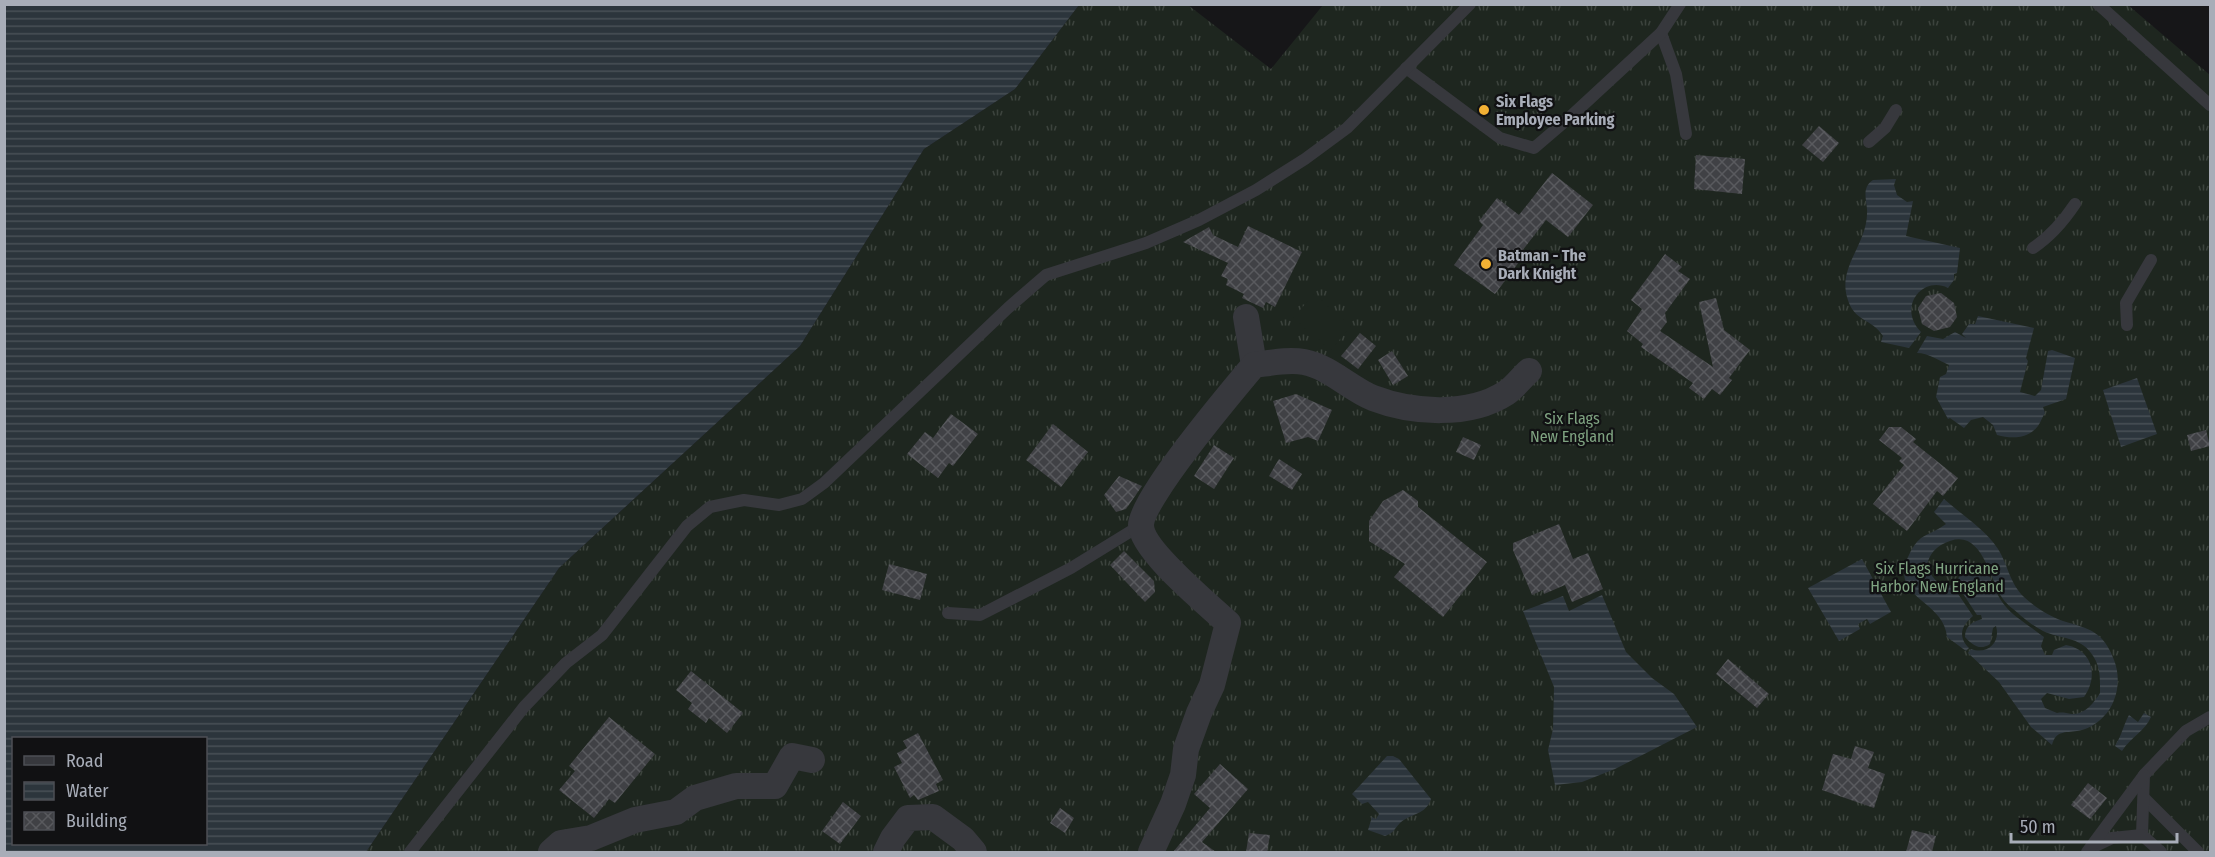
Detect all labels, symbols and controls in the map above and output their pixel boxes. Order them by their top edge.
place label: Six Flags Employee Parking [1496,92,1614,129]
marker: Six Flags Employee Parking [1477,103,1491,117]
place label: Batman - The Dark Knight [1498,246,1586,283]
marker: Batman - The Dark Knight [1479,257,1493,271]
park label: Six Flags New England [1530,409,1614,446]
park label: Six Flags Hurricane Harbor New England [1870,559,2004,596]
legend [12,737,207,845]
text: Road [66,750,103,772]
text: Water [66,780,109,802]
scale bar [2011,806,2178,844]
text: Building [66,810,127,832]
text: 50 m [2020,816,2056,838]

